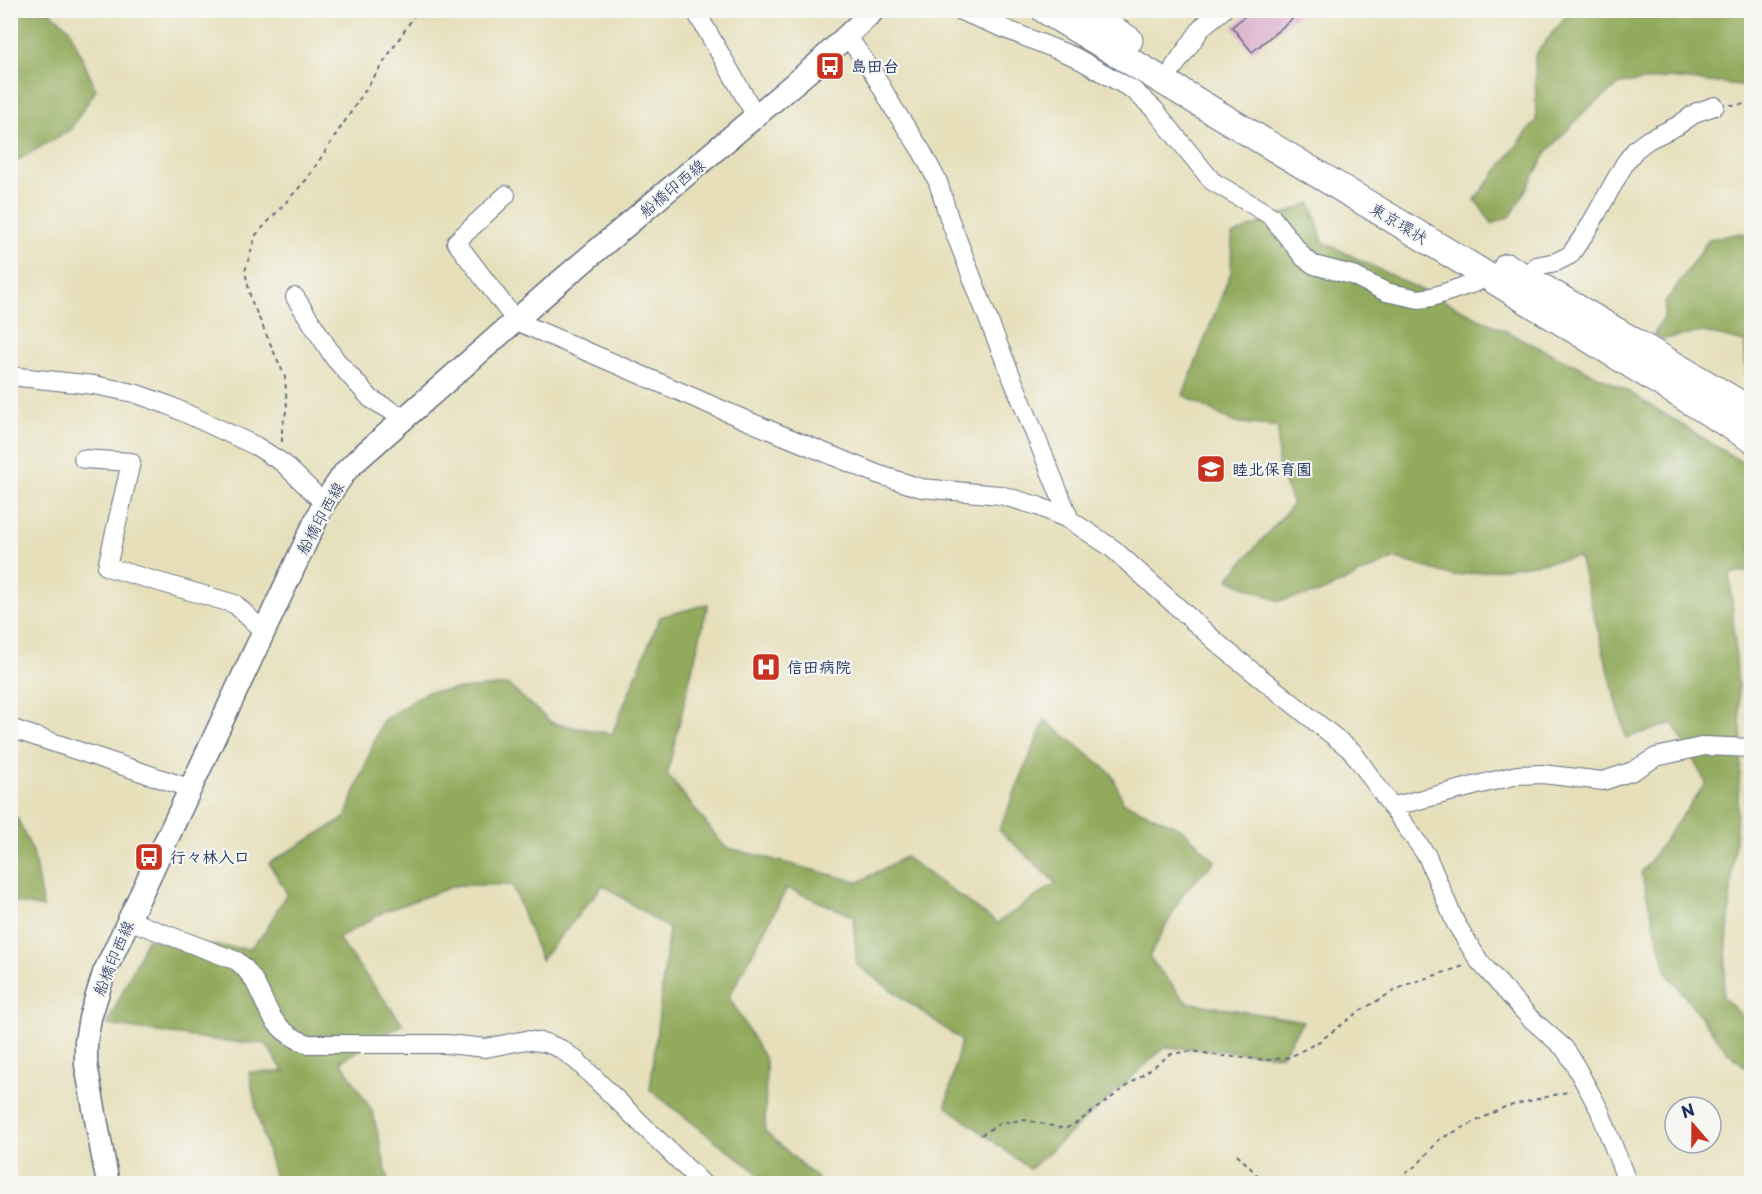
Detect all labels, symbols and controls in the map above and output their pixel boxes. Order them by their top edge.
bus stop icon: 島田台 [814,50,846,82]
place label: 島田台 [851,53,899,77]
street label: 船橋印西線 [633,152,710,222]
street label: 東京環状 [1366,195,1433,249]
school or university icon: 睦北保育園 [1195,453,1227,485]
place label: 睦北保育園 [1232,456,1312,480]
street label: 船橋印西線 [289,477,349,558]
hospital icon: 信田病院 [750,651,782,683]
place label: 信田病院 [787,654,851,678]
bus stop icon: 行々林入口 [133,841,165,873]
place label: 行々林入口 [170,844,250,868]
street label: 船橋印西線 [85,916,139,999]
north arrow [1663,1095,1723,1155]
text: N [1677,1097,1698,1123]

